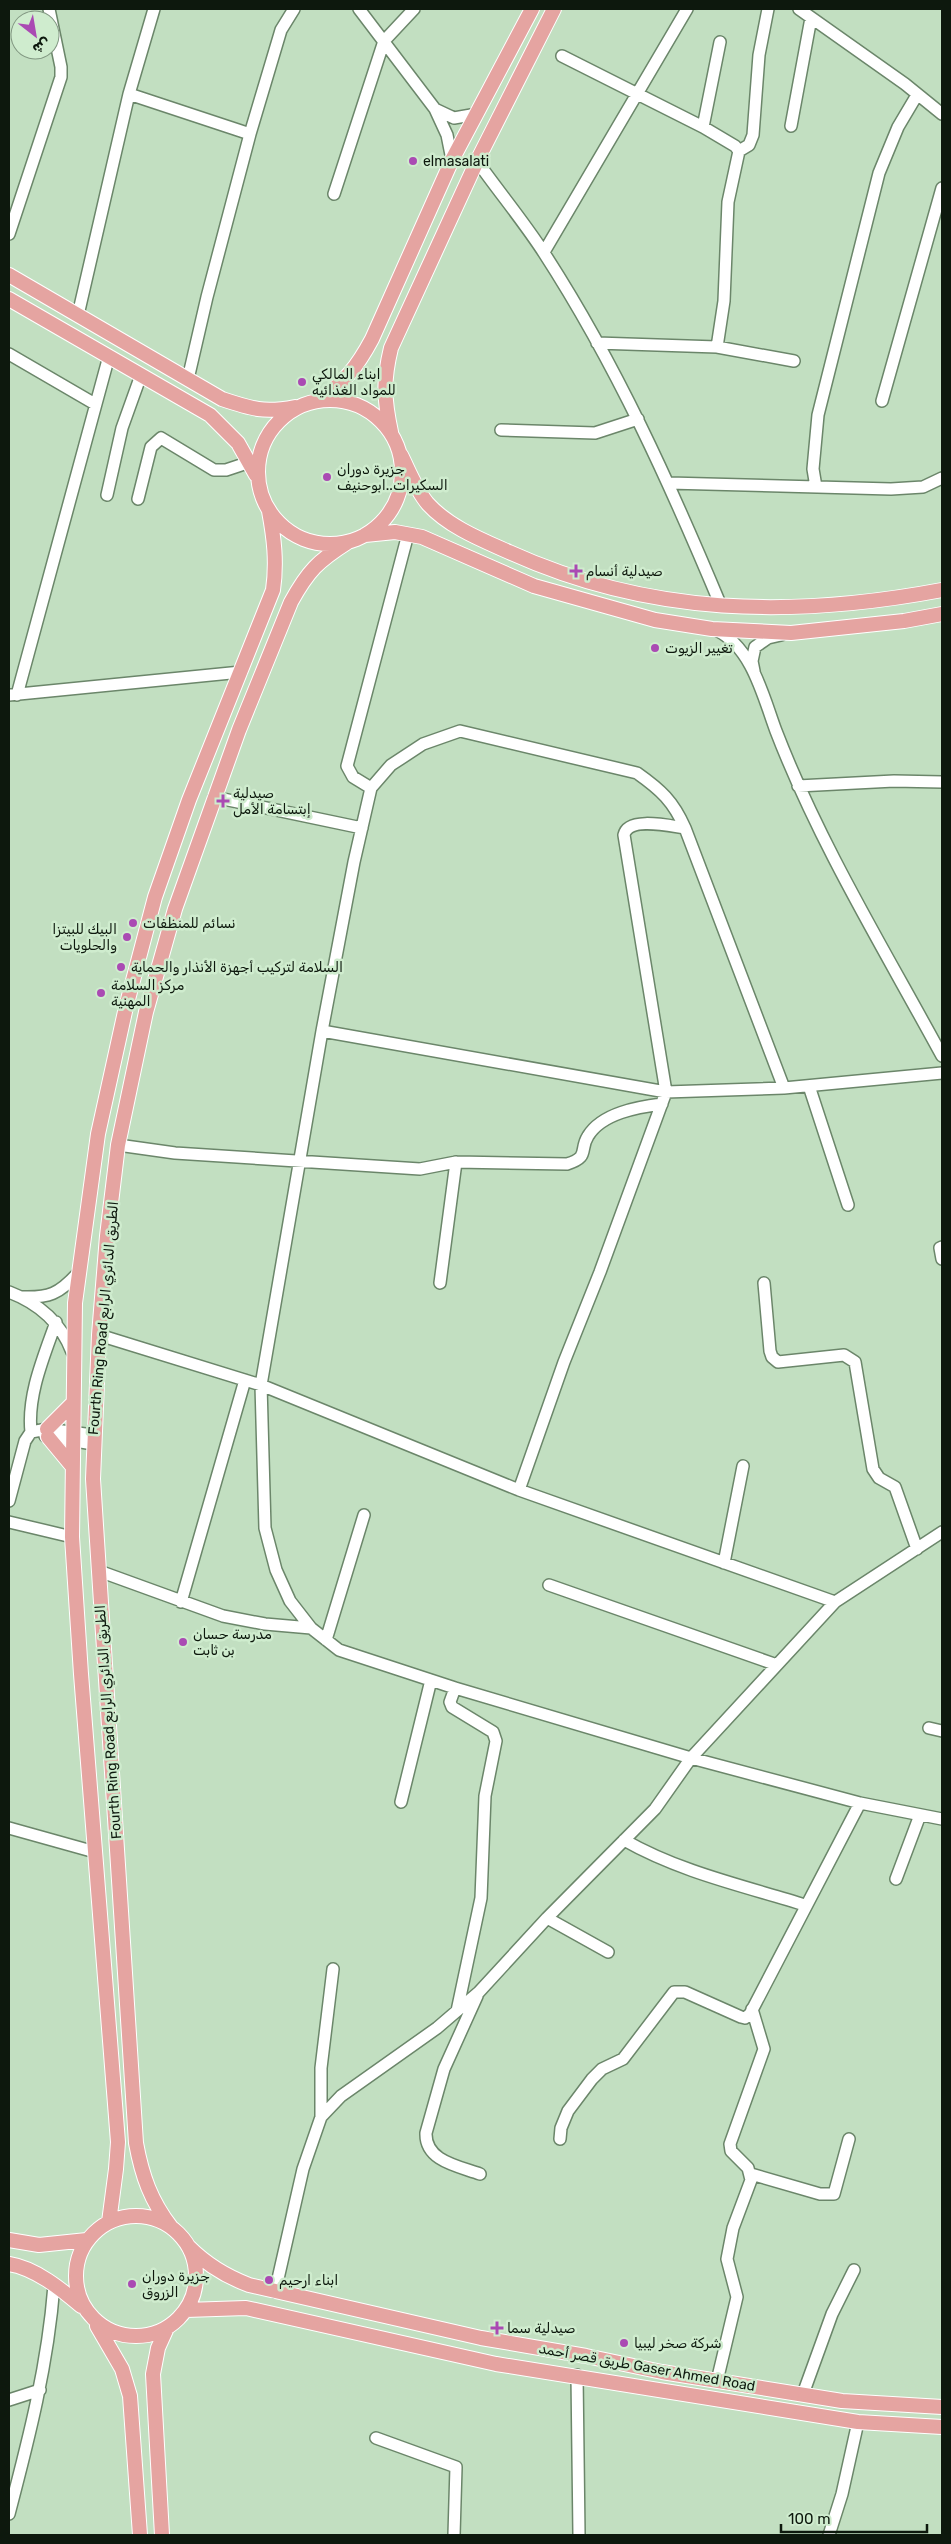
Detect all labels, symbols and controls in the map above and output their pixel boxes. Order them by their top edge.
north arrow [10,10,60,60]
text: ش [29,34,53,58]
place label: elmasalati [423,153,489,170]
marker: elmasalati [407,155,419,167]
place label: ابناء المالكي للمواد الغذائيه [312,366,396,399]
marker: ابناء المالكي للمواد الغذائيه [296,376,308,388]
place label: جزيرة دوران السكيرات..ابوحنيف [337,461,448,494]
marker: جزيرة دوران السكيرات..ابوحنيف [321,471,333,483]
place label: صيدلية أنسام [586,563,663,581]
marker: صيدلية أنسام [570,565,582,577]
place label: تغيير الزيوت [665,640,733,657]
marker: تغيير الزيوت [649,642,661,654]
place label: صيدلية إبتسامة الأمل [233,785,311,818]
marker: صيدلية إبتسامة الأمل [217,795,229,807]
place label: نسائم للمنظفات [143,915,236,932]
marker: نسائم للمنظفات [127,917,139,929]
place label: البيك للبيتزا والحلويات [52,921,117,954]
marker: البيك للبيتزا والحلويات [121,931,133,943]
place label: السلامة لتركيب أجهزة الأنذار والحماية [131,959,343,976]
marker: السلامة لتركيب أجهزة الأنذار والحماية [115,961,127,973]
place label: مركز السلامة المهنية [111,977,185,1010]
marker: مركز السلامة المهنية [95,987,107,999]
street label: Fourth Ring Road الطريق الدائري الرابع [85,1200,124,1436]
street label: Fourth Ring Road الطريق الدائري الرابع [92,1604,127,1840]
place label: مدرسة حسان بن ثابت [193,1626,272,1659]
marker: مدرسة حسان بن ثابت [177,1636,189,1648]
place label: جزيرة دوران الزروق [142,2268,210,2301]
place label: ابناء ارحيم [279,2272,338,2289]
marker: ابناء ارحيم [263,2274,275,2286]
marker: جزيرة دوران الزروق [126,2278,138,2290]
place label: صيدلية سما [507,2320,575,2337]
marker: صيدلية سما [491,2322,503,2334]
place label: شركة صخر ليبيا [634,2335,722,2352]
marker: شركة صخر ليبيا [618,2337,630,2349]
street label: طريق قصر أحمد Gaser Ahmed Road [537,2340,757,2395]
scale bar [781,2502,927,2534]
text: 100 m [788,2510,830,2528]

